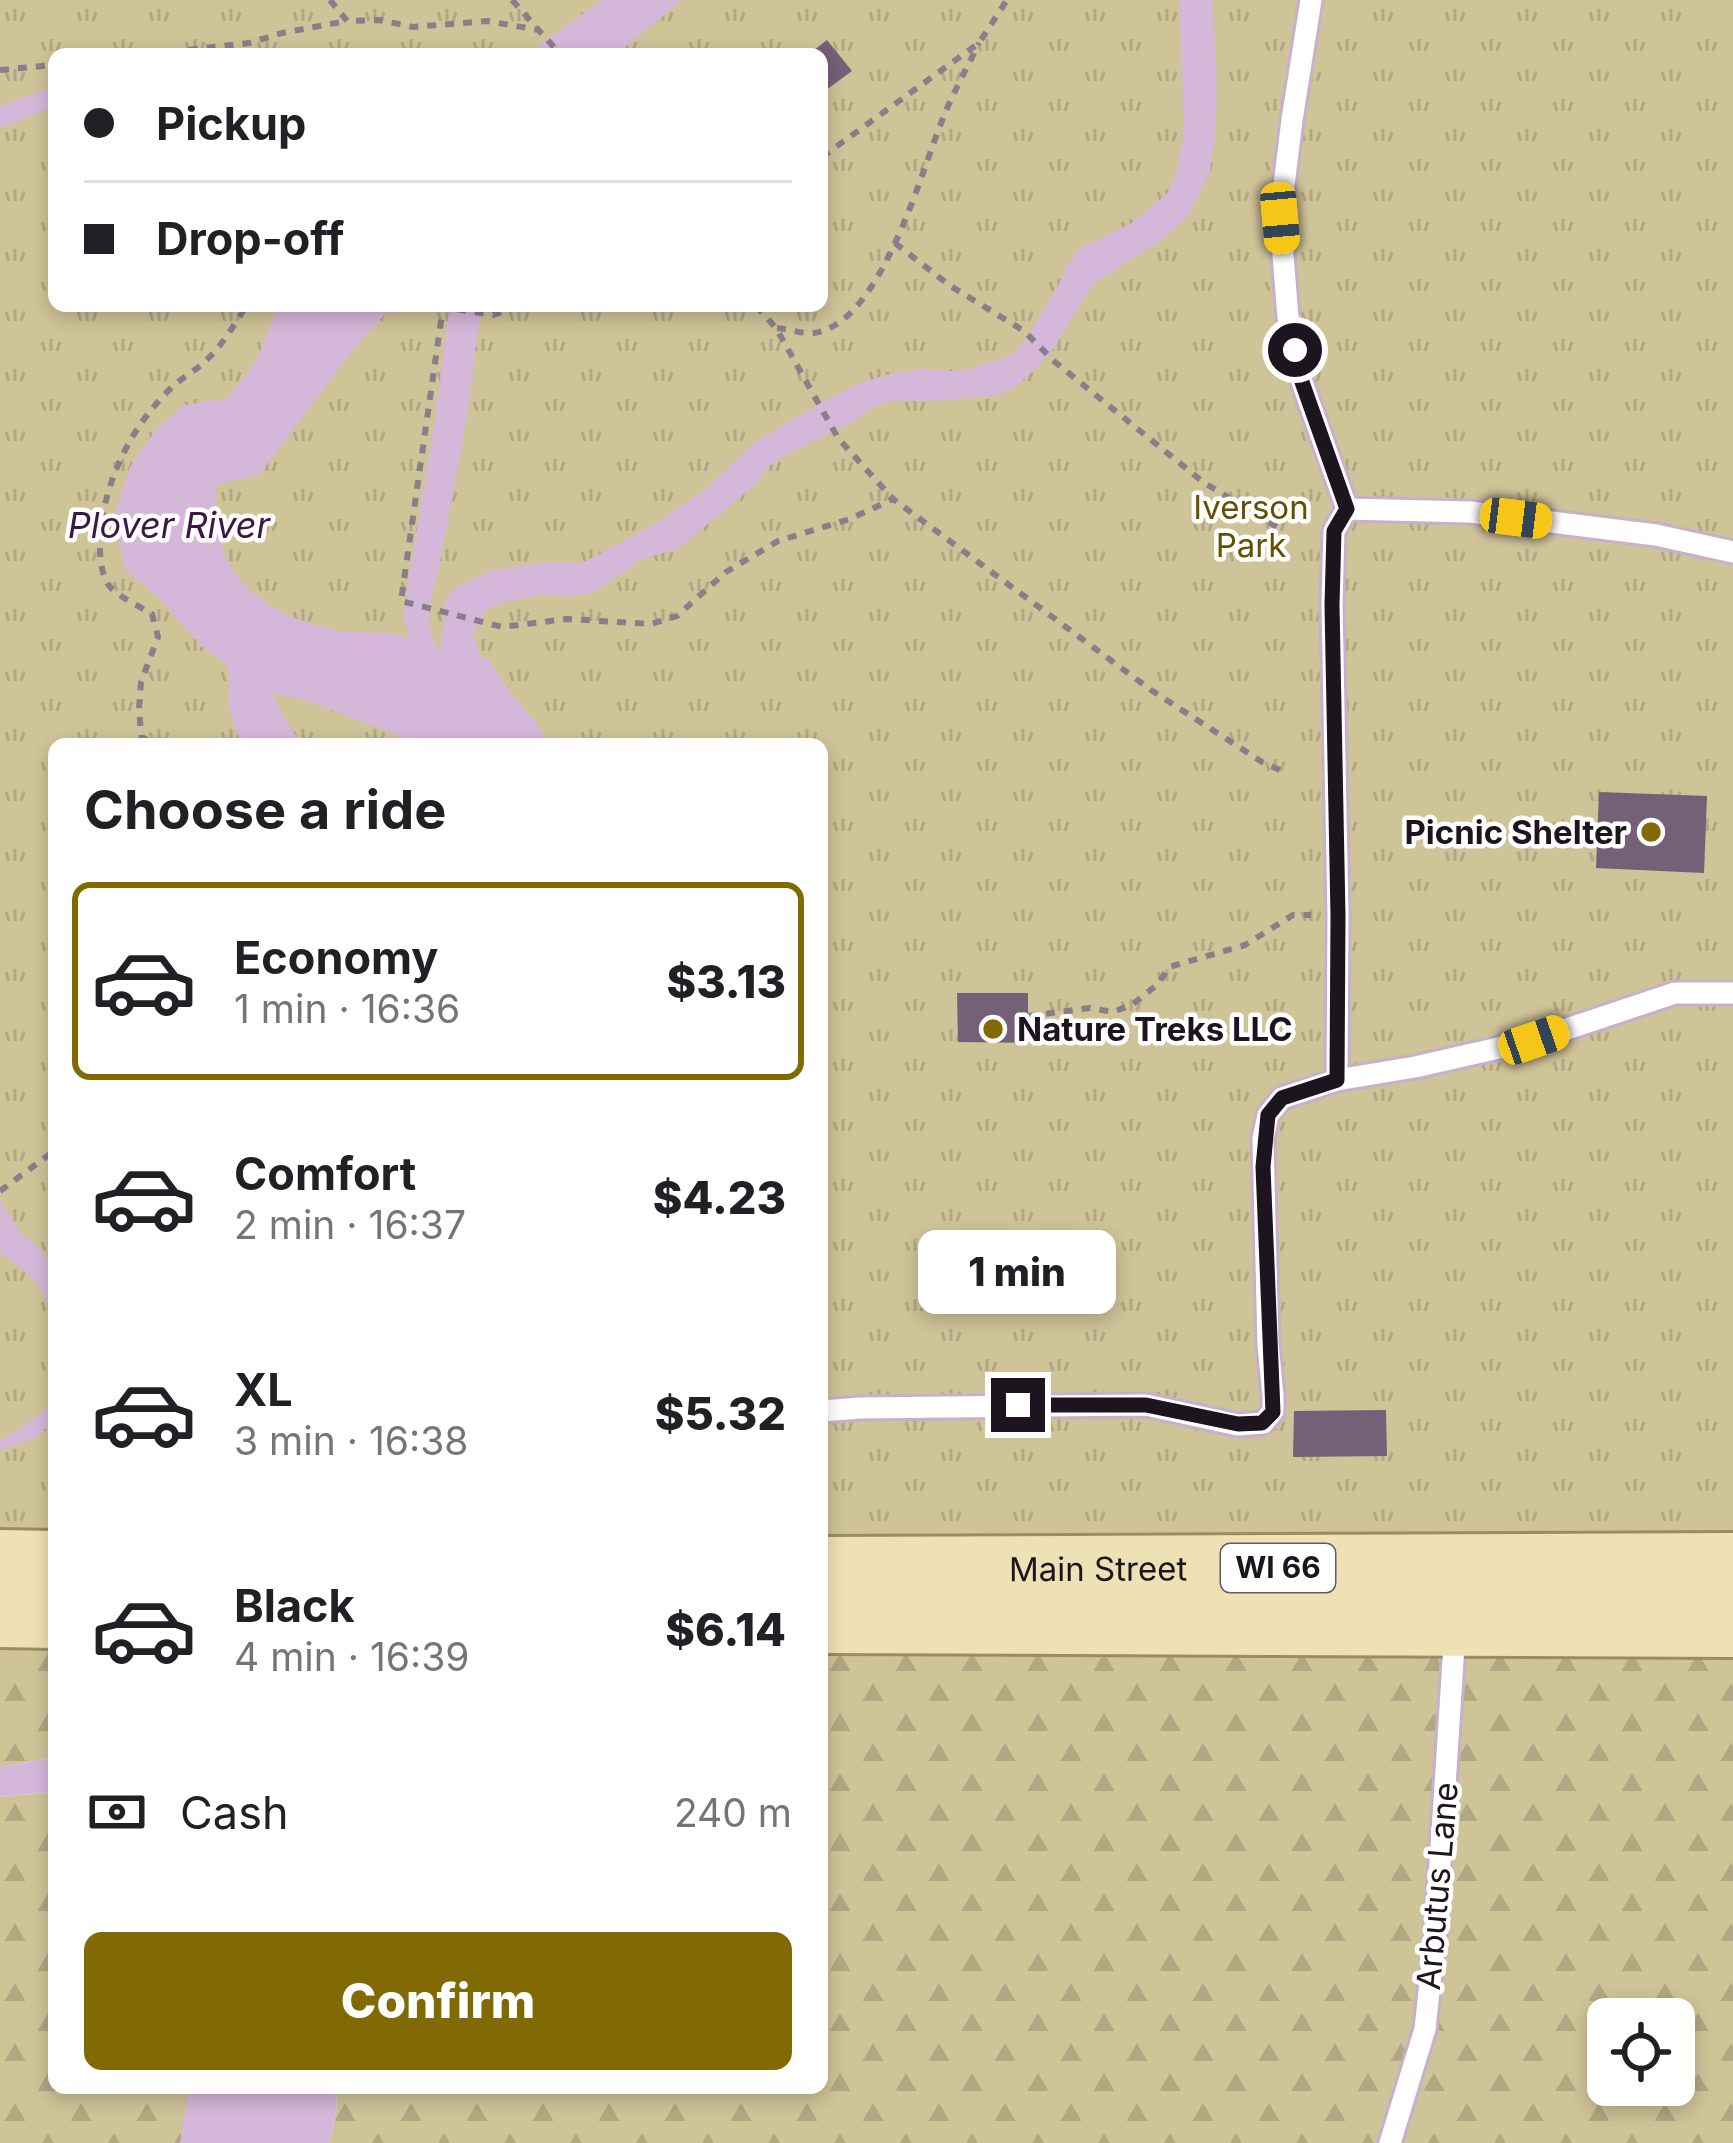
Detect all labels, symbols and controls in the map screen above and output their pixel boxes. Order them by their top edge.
text: Pickup [156,96,306,151]
car [1259,181,1301,255]
text: Drop-off [156,211,344,266]
route start [1268,323,1322,377]
park label: Iverson Park [1193,487,1309,565]
car [1478,496,1554,540]
water label: Plover River [68,503,272,547]
text: Choose a ride [84,777,446,842]
place label: Picnic Shelter [1404,812,1627,852]
marker: Picnic Shelter [1638,819,1664,845]
icon: car [90,927,198,1035]
text: Economy [234,930,438,985]
text: $3.13 [666,954,786,1009]
text: 1 min · 16:36 [234,985,460,1032]
place label: Nature Treks LLC [1017,1009,1293,1049]
car [1494,1011,1574,1069]
marker: Nature Treks LLC [980,1016,1006,1042]
icon: car [90,1143,198,1251]
text: Comfort [234,1146,416,1201]
text: $4.23 [653,1170,786,1225]
text: 2 min · 16:37 [234,1201,466,1248]
callout: 1 min [919,1231,1117,1315]
text: 1 min [968,1248,1066,1295]
icon: car [90,1359,198,1467]
text: XL [234,1362,293,1417]
route end [991,1378,1045,1432]
text: $5.32 [655,1386,786,1441]
text: 3 min · 16:38 [234,1417,468,1464]
road number: WI 66 [1221,1544,1335,1592]
street label: Main Street [1009,1548,1187,1589]
icon: car [90,1575,198,1683]
text: Black [234,1578,355,1633]
text: $6.14 [665,1602,786,1657]
text: 4 min · 16:39 [234,1633,470,1680]
icon: cash [84,1779,150,1845]
street label: Arbutus Lane [1408,1780,1466,1992]
text: Cash [180,1785,289,1840]
text: 240 m [674,1789,792,1836]
button: Confirm [84,1932,792,2070]
map controls [1587,1998,1695,2106]
button: locate [1587,1998,1695,2106]

